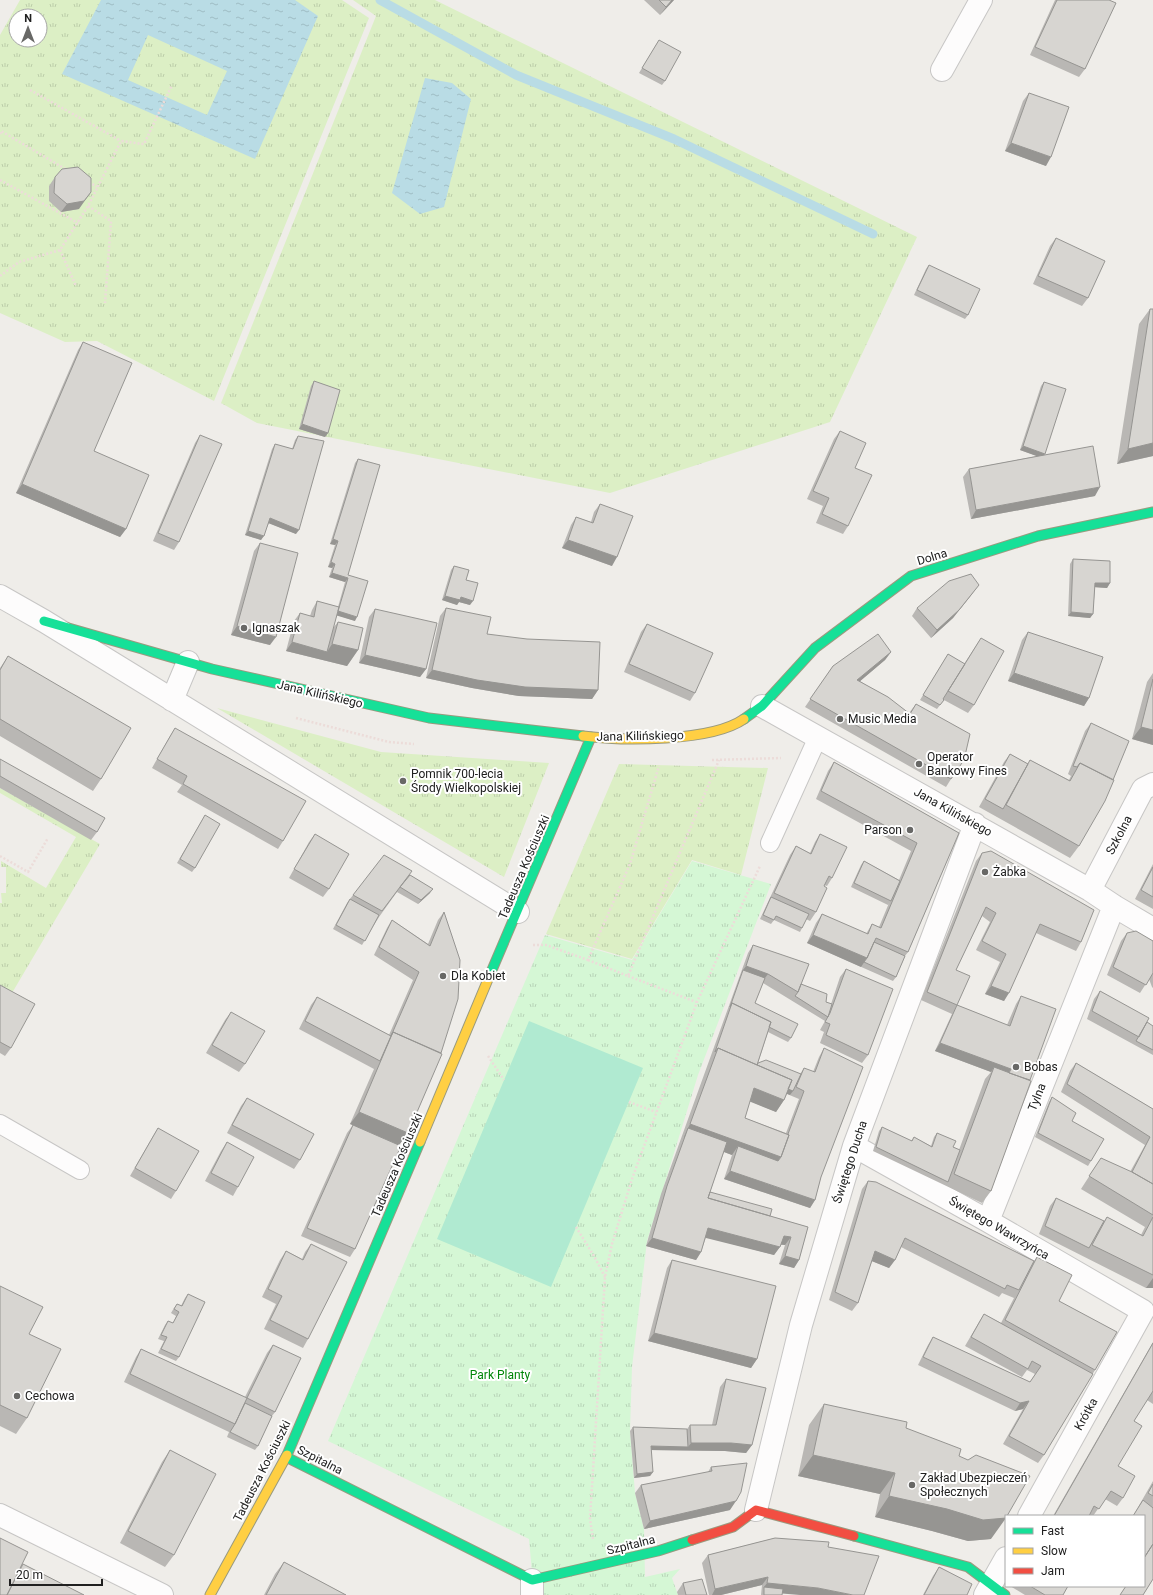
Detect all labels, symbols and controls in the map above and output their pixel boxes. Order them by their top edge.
north arrow [8,8,48,48]
text: N [24,12,32,25]
street label: Dolna [915,546,949,568]
place label: Ignaszak [252,621,301,635]
marker: Ignaszak [239,623,249,633]
street label: Jana Kilińskiego [276,677,364,711]
place label: Music Media [848,712,917,726]
marker: Music Media [835,714,845,724]
street label: Jana Kilińskiego [596,728,684,744]
place label: Operator Bankowy Fines [927,750,1007,778]
marker: Operator Bankowy Fines [914,759,924,769]
place label: Pomnik 700-lecia Środy Wielkopolskiej [411,767,521,795]
marker: Pomnik 700-lecia Środy Wielkopolskiej [398,776,408,786]
street label: Jana Kilińskiego [911,785,995,839]
street label: Tadeusza Kościuszki [496,813,552,921]
street label: Szkolna [1103,813,1135,857]
place label: Parson [864,823,902,837]
marker: Parson [905,825,915,835]
place label: Żabka [993,864,1026,879]
marker: Żabka [980,867,990,877]
place label: Dla Kobiet [451,969,506,983]
marker: Dla Kobiet [438,971,448,981]
place label: Bobas [1024,1060,1058,1074]
marker: Bobas [1011,1062,1021,1072]
street label: Tylna [1025,1081,1049,1113]
street label: Tadeusza Kościuszki [369,1111,425,1219]
street label: Świętego Ducha [829,1119,870,1205]
street label: Świętego Wawrzyńca [946,1193,1052,1262]
park label: Park Planty [470,1368,531,1382]
place label: Cechowa [25,1389,74,1403]
marker: Cechowa [12,1391,22,1401]
street label: Krótka [1071,1395,1101,1433]
street label: Tadeusza Kościuszki [230,1418,294,1524]
street label: Szpitalna [295,1443,345,1477]
place label: Zakład Ubezpieczeń Społecznych [920,1471,1027,1499]
marker: Zakład Ubezpieczeń Społecznych [907,1480,917,1490]
legend [1005,1515,1145,1587]
text: Fast [1041,1524,1064,1538]
street label: Szpitalna [605,1532,657,1558]
text: Slow [1041,1544,1067,1558]
scale bar [10,1561,102,1587]
text: Jam [1041,1564,1065,1578]
text: 20 m [16,1568,43,1582]

